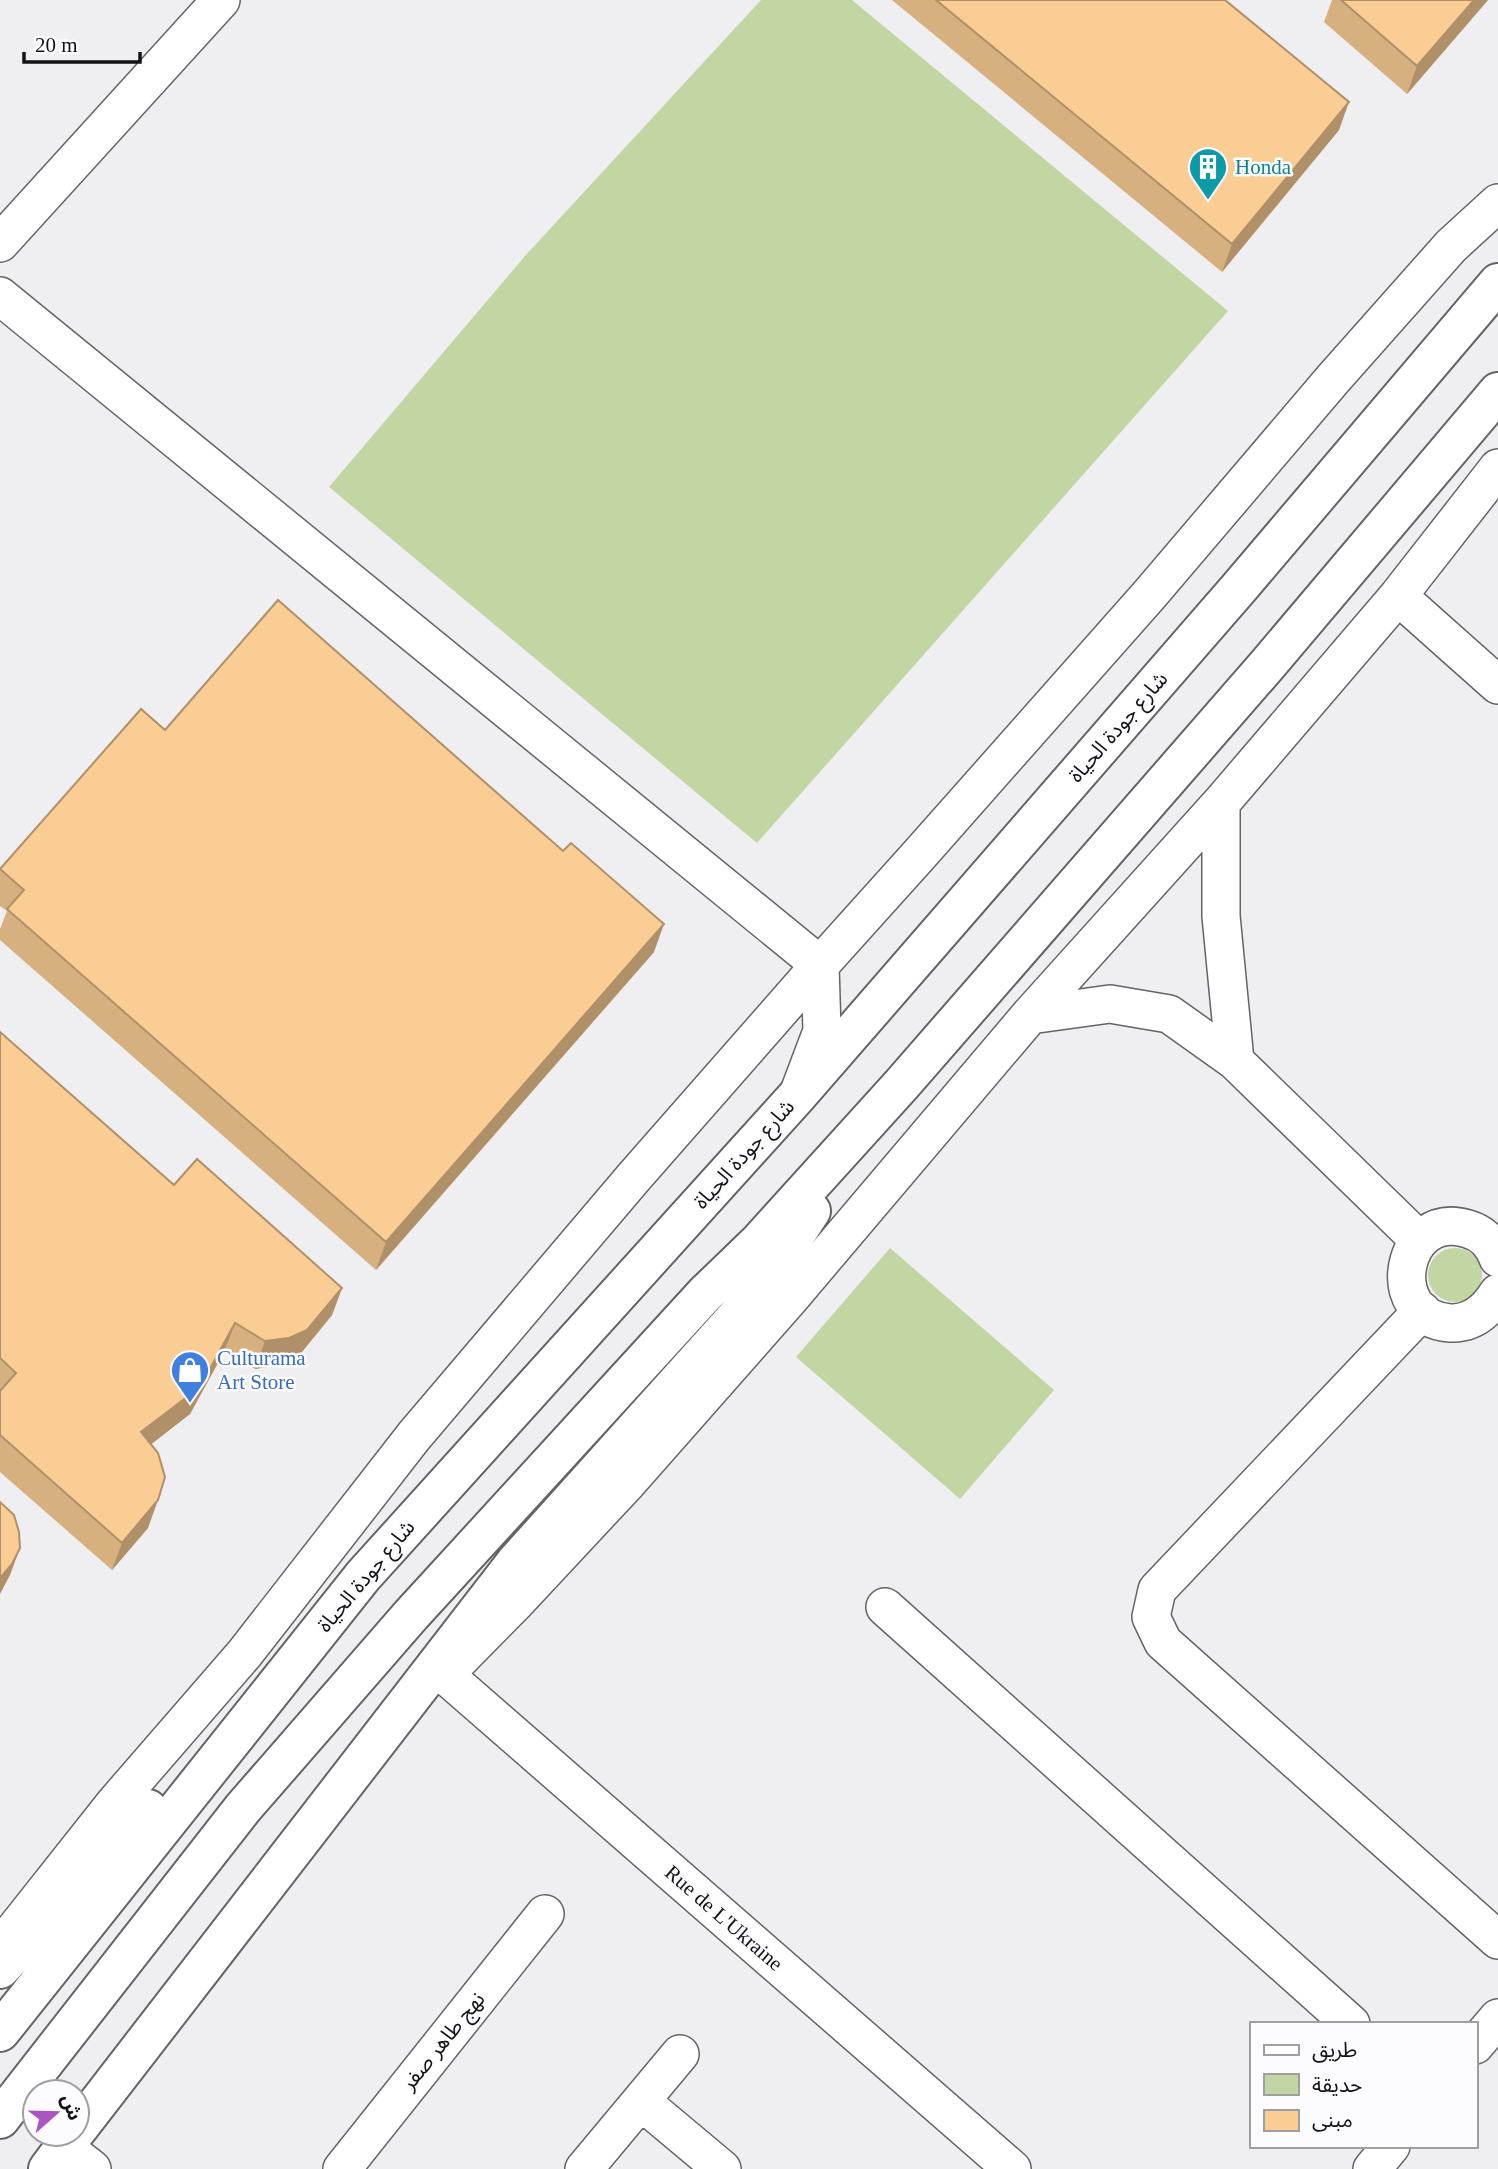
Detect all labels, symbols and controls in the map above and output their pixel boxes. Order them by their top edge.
scale bar [24,21,140,65]
text: 20 m [35,33,78,57]
building icon: Honda [1187,146,1229,201]
place label: Honda [1235,155,1292,179]
street label: شارع جودة الحياة [1064,667,1175,789]
street label: شارع جودة الحياة [689,1095,801,1216]
place label: Culturama Art Store [217,1346,306,1394]
shop icon: Culturama Art Store [169,1349,211,1404]
street label: شارع جودة الحياة [312,1515,422,1639]
street label: Rue de L'Ukraine [660,1860,788,1976]
street label: نهج طاهر صفر [396,1987,492,2097]
legend [1250,2022,1477,2148]
text: طريق [1312,2038,1357,2063]
text: حديقة [1312,2073,1362,2097]
north arrow [21,2078,91,2148]
text: ش [57,2092,86,2123]
text: مبنى [1312,2108,1353,2132]

